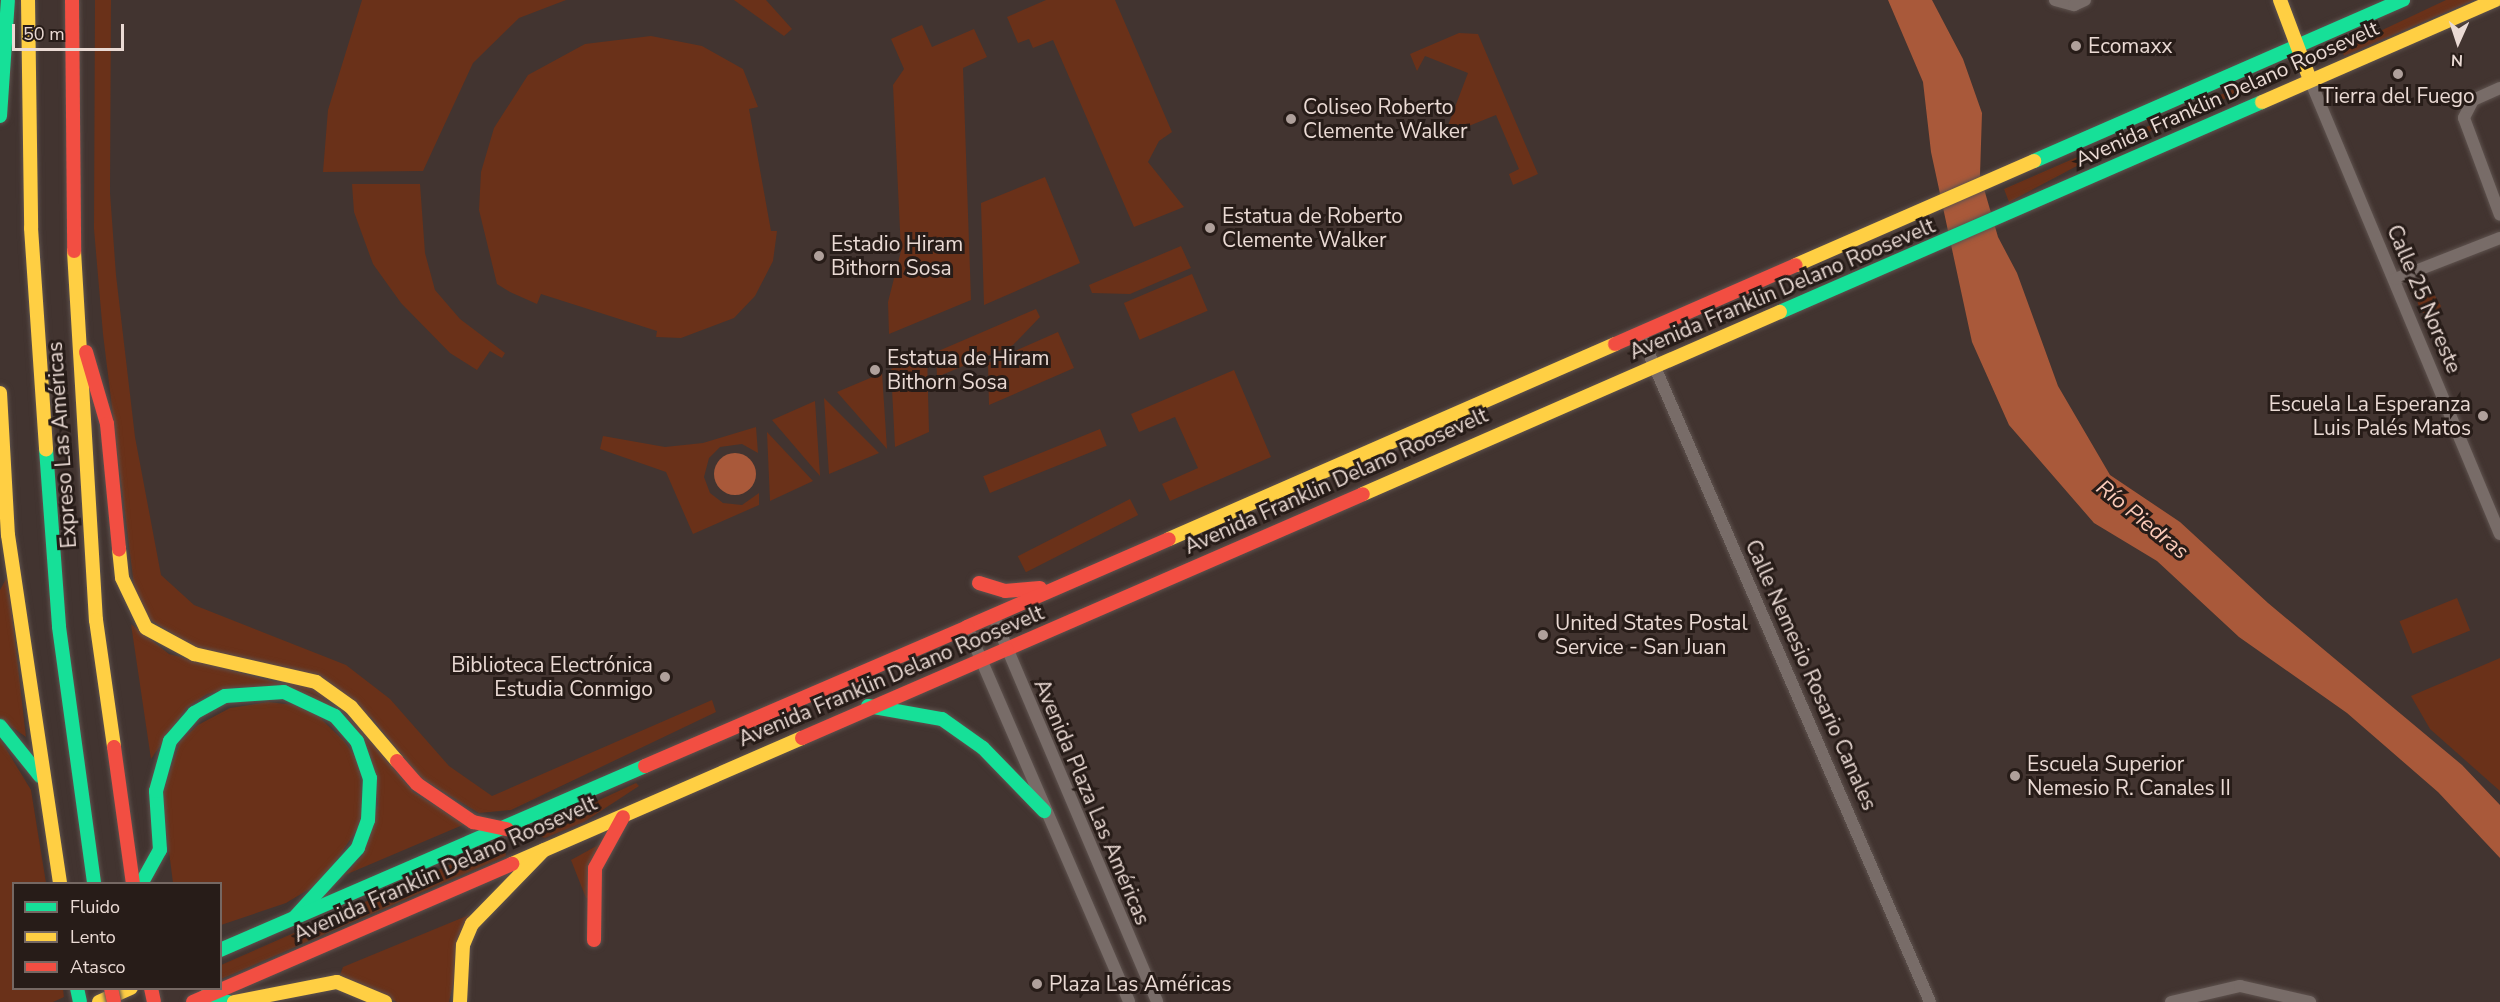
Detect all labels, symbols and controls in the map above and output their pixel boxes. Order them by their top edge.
scale bar [15,12,128,50]
north arrow [2428,12,2488,72]
street label: Avenida Franklin Delano Roosevelt [2071,15,2383,173]
text: 50 m [23,22,65,46]
place label: Ecomaxx [2088,33,2173,59]
marker: Ecomaxx [2069,39,2083,53]
text: N [2451,49,2464,71]
marker: Tierra del Fuego [2391,67,2405,81]
place label: Tierra del Fuego [2321,83,2475,109]
place label: Coliseo Roberto Clemente Walker [1303,94,1467,144]
marker: Coliseo Roberto Clemente Walker [1284,112,1298,126]
place label: Estatua de Roberto Clemente Walker [1222,203,1403,253]
street label: Avenida Franklin Delano Roosevelt [1625,213,1939,365]
marker: Estatua de Roberto Clemente Walker [1203,221,1217,235]
street label: Calle 25 Noreste [2381,221,2467,377]
place label: Estadio Hiram Bithorn Sosa [831,231,963,281]
marker: Estadio Hiram Bithorn Sosa [812,249,826,263]
street label: Expreso Las Américas [42,341,82,549]
place label: Estatua de Hiram Bithorn Sosa [887,345,1049,395]
marker: Estatua de Hiram Bithorn Sosa [868,363,882,377]
place label: Escuela La Esperanza Luis Palés Matos [2269,391,2471,441]
street label: Avenida Franklin Delano Roosevelt [1180,402,1492,560]
marker: Escuela La Esperanza Luis Palés Matos [2476,409,2490,423]
water label: Río Piedras [2090,475,2194,565]
street label: Calle Nemesio Rosario Canales [1740,536,1882,814]
street label: Avenida Franklin Delano Roosevelt [734,600,1048,752]
place label: United States Postal Service - San Juan [1555,610,1748,660]
marker: United States Postal Service - San Juan [1536,628,1550,642]
place label: Biblioteca Electrónica Estudia Conmigo [451,652,653,702]
marker: Biblioteca Electrónica Estudia Conmigo [658,670,672,684]
street label: Avenida Plaza Las Américas [1029,675,1155,929]
place label: Escuela Superior Nemesio R. Canales II [2027,751,2231,801]
marker: Escuela Superior Nemesio R. Canales II [2008,769,2022,783]
street label: Avenida Franklin Delano Roosevelt [289,790,601,948]
legend [12,882,222,990]
text: Fluido [70,895,120,919]
text: Lento [70,925,116,949]
text: Atasco [70,955,126,979]
place label: Plaza Las Américas [1049,971,1232,997]
marker: Plaza Las Américas [1030,977,1044,991]

